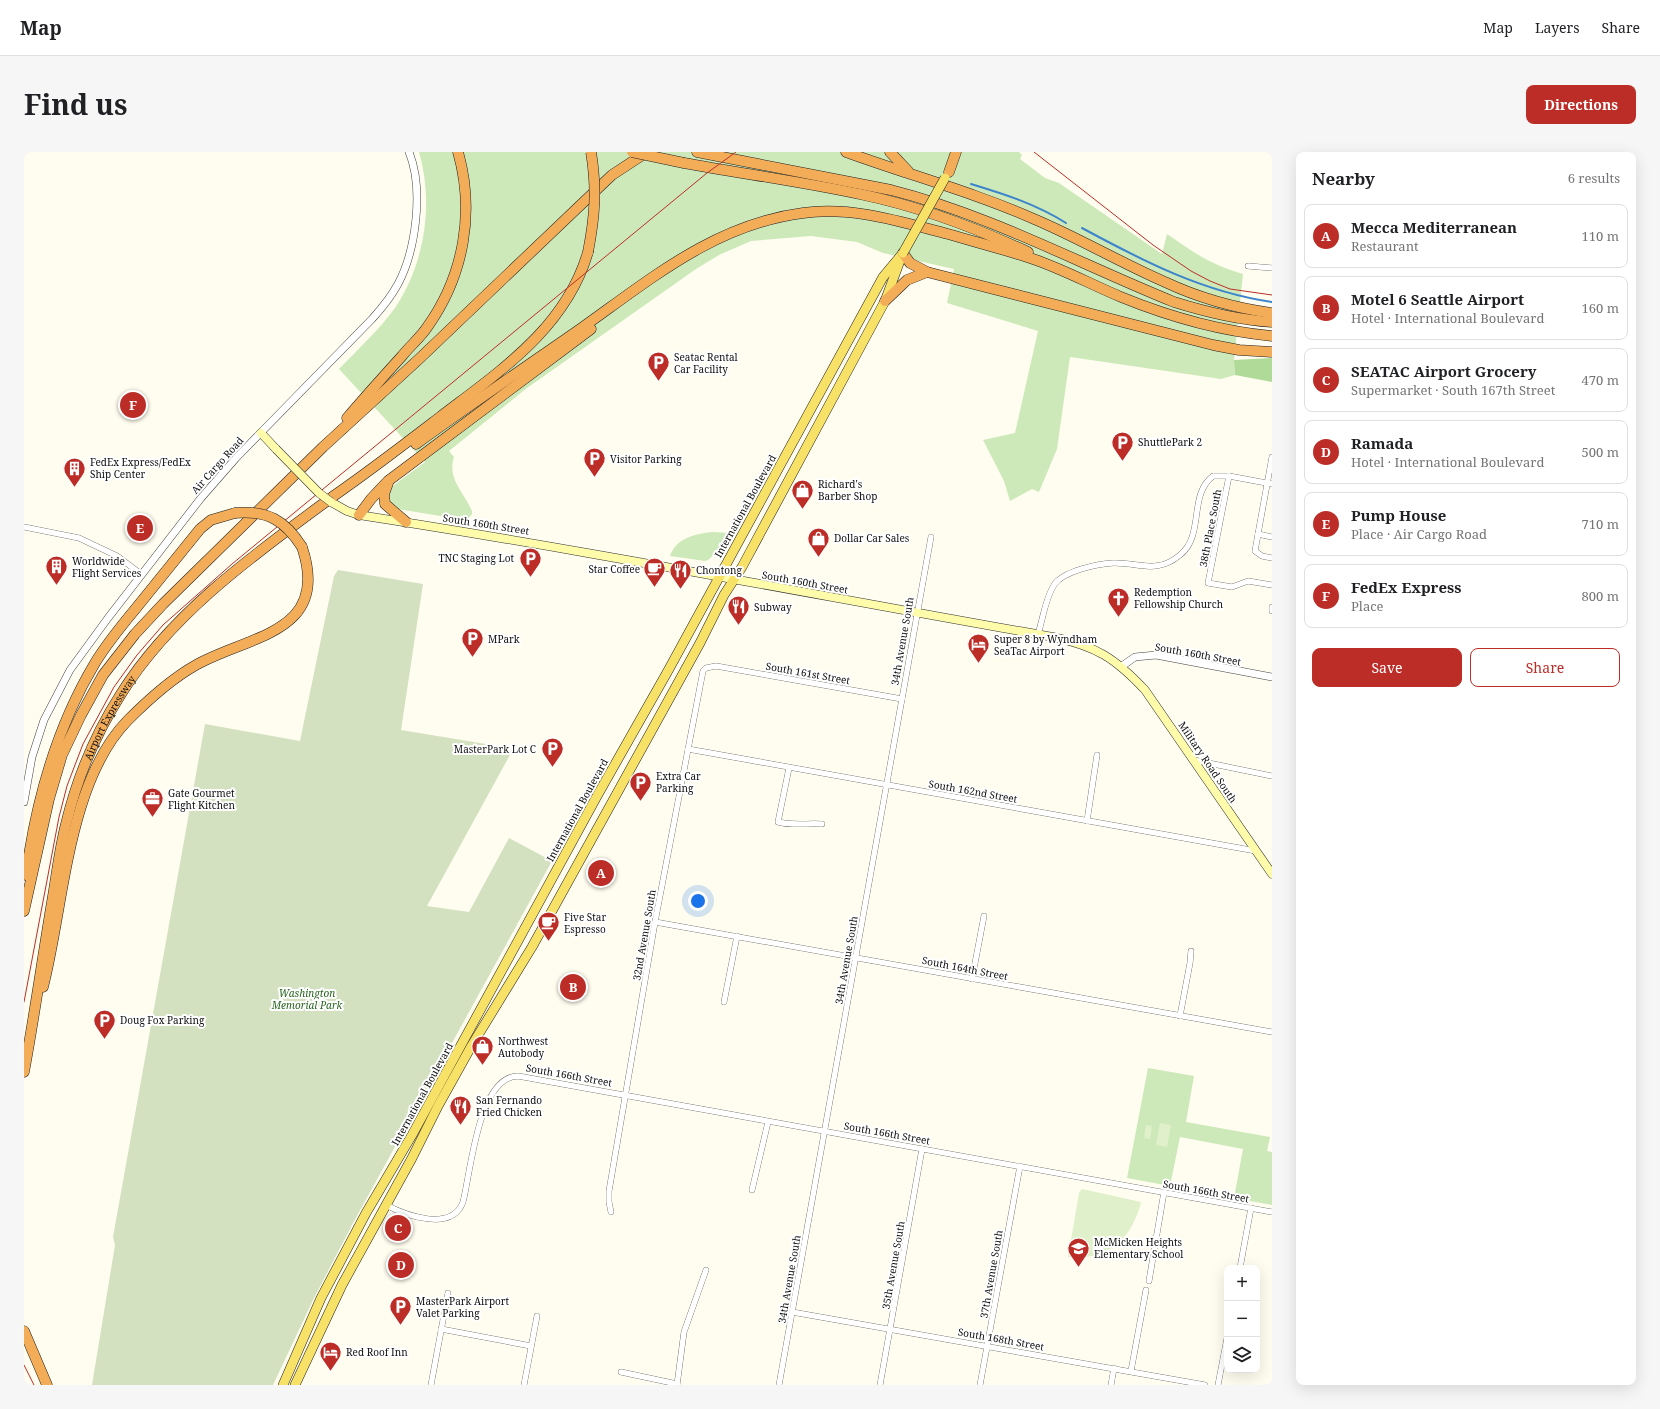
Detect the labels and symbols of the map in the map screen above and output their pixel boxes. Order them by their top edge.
parking icon: Seatac Rental Car Facility [645,350,671,383]
place label: Seatac Rental Car Facility [674,350,738,376]
pin: F [120,390,146,420]
parking icon: ShuttlePark 2 [1109,429,1135,462]
street label: Air Cargo Road [188,434,246,496]
place label: ShuttlePark 2 [1138,435,1202,449]
parking icon: Visitor Parking [581,446,607,479]
place label: Visitor Parking [610,452,682,466]
street label: International Boulevard [711,452,779,560]
building icon: FedEx Express/FedEx Ship Center [62,455,88,488]
place label: FedEx Express/FedEx Ship Center [90,455,191,481]
shop icon: Richard's Barber Shop [790,477,816,510]
place label: Richard's Barber Shop [818,477,877,503]
street label: 38th Place South [1196,487,1225,568]
street label: South 160th Street [442,510,531,538]
pin: E [127,513,153,543]
shop icon: Dollar Car Sales [806,525,832,558]
place label: Dollar Car Sales [834,531,910,545]
parking icon: TNC Staging Lot [517,545,543,578]
place label: TNC Staging Lot [438,551,514,565]
building icon: Worldwide Flight Services [43,554,69,587]
place label: Worldwide Flight Services [72,554,142,580]
cafe icon: Star Coffee [642,556,668,589]
restaurant icon: Chontong [668,557,694,590]
place label: Star Coffee [588,562,640,576]
place label: Chontong [696,563,742,577]
street label: South 160th Street [761,568,850,597]
church icon: Redemption Fellowship Church [1105,585,1131,618]
place label: Redemption Fellowship Church [1134,585,1224,611]
restaurant icon: Subway [726,594,752,627]
street label: 34th Avenue South [887,595,917,686]
place label: Subway [754,600,792,614]
parking icon: MPark [460,626,486,659]
place label: MPark [488,632,520,646]
hotel icon: Super 8 by Wyndham SeaTac Airport [965,632,991,665]
place label: Super 8 by Wyndham SeaTac Airport [994,632,1098,658]
street label: South 160th Street [1154,640,1243,669]
street label: South 161st Street [765,659,852,687]
street label: Airport Expressway [81,672,139,762]
street label: Military Road South [1176,719,1241,806]
parking icon: MasterPark Lot C [539,736,565,769]
place label: MasterPark Lot C [454,742,536,756]
street label: International Boulevard [543,756,611,864]
parking icon: Extra Car Parking [627,769,653,802]
place label: Extra Car Parking [656,769,701,795]
street label: South 162nd Street [928,776,1019,806]
office icon: Gate Gourmet Flight Kitchen [140,786,166,819]
place label: Gate Gourmet Flight Kitchen [168,786,235,812]
pin: A [588,858,614,888]
street label: 32nd Avenue South [629,888,659,982]
your location [688,891,708,911]
cafe icon: Five Star Espresso [535,910,561,943]
place label: Five Star Espresso [564,910,606,936]
street label: 34th Avenue South [831,914,861,1005]
street label: South 164th Street [921,953,1010,983]
pin: B [560,972,586,1002]
park label: Washington Memorial Park [271,986,343,1012]
parking icon: Doug Fox Parking [91,1007,117,1040]
place label: Doug Fox Parking [120,1013,205,1027]
shop icon: Northwest Autobody [469,1034,495,1067]
place label: Northwest Autobody [498,1034,548,1060]
street label: International Boulevard [388,1040,456,1148]
street label: South 166th Street [525,1061,614,1090]
restaurant icon: San Fernando Fried Chicken [448,1093,474,1126]
place label: San Fernando Fried Chicken [476,1093,543,1119]
street label: South 166th Street [843,1119,932,1148]
street label: South 166th Street [1162,1177,1251,1206]
pin: C [385,1213,411,1243]
street label: 35th Avenue South [878,1219,908,1310]
street label: 37th Avenue South [976,1228,1006,1319]
street label: 34th Avenue South [774,1233,804,1324]
school or university icon: McMicken Heights Elementary School [1066,1235,1092,1268]
place label: McMicken Heights Elementary School [1094,1235,1183,1261]
pin: D [388,1250,414,1280]
parking icon: MasterPark Airport Valet Parking [388,1294,414,1327]
place label: MasterPark Airport Valet Parking [416,1294,510,1320]
street label: South 168th Street [957,1325,1046,1354]
hotel icon: Red Roof Inn [317,1339,343,1372]
place label: Red Roof Inn [346,1345,408,1359]

